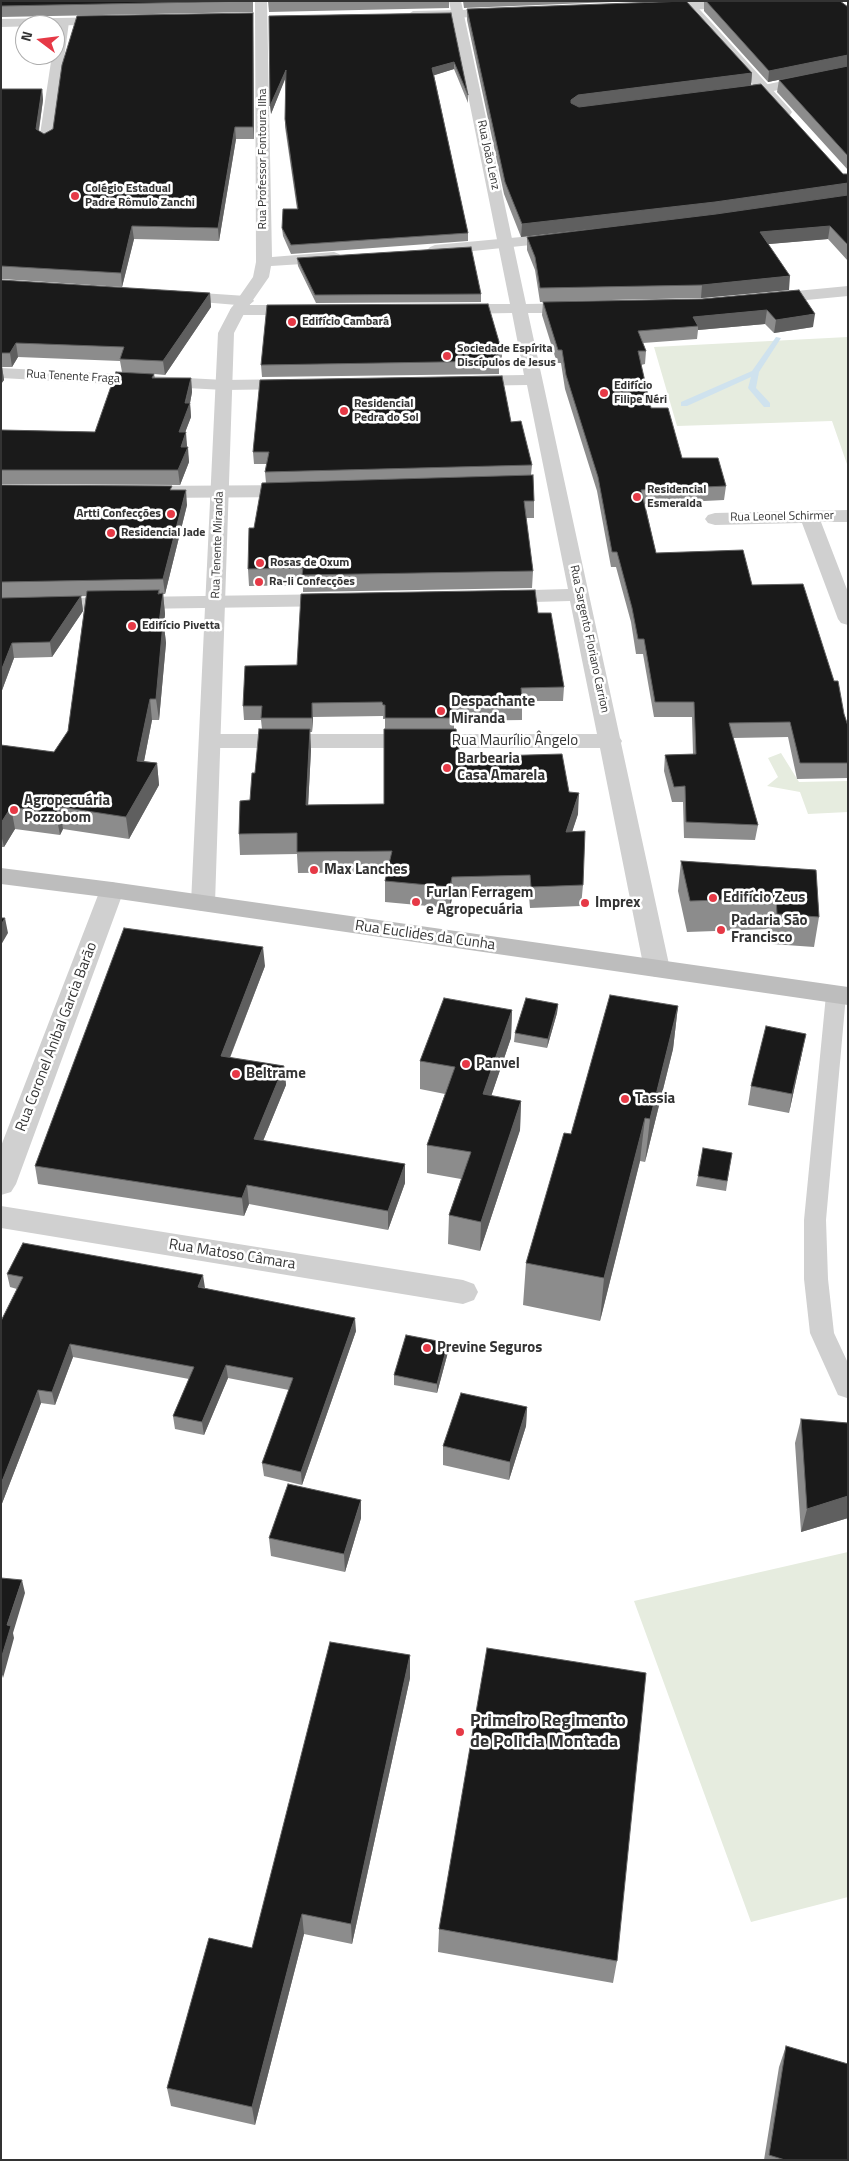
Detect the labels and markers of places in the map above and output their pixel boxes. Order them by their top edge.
place label: Colégio Estadual Padre Rômulo Zanchi [85,182,195,210]
marker: Colégio Estadual Padre Rômulo Zanchi [69,190,81,202]
place label: Edifício Cambará [302,315,389,329]
marker: Edifício Cambará [286,316,298,328]
place label: Sociedade Espírita Discípulos de Jesus [457,342,556,370]
marker: Sociedade Espírita Discípulos de Jesus [441,350,453,362]
place label: Edifício Filipe Néri [614,379,667,407]
marker: Edifício Filipe Néri [598,387,610,399]
place label: Residencial Pedra do Sol [354,397,419,425]
marker: Residencial Pedra do Sol [338,405,350,417]
place label: Residencial Esmeralda [647,483,706,511]
marker: Residencial Esmeralda [631,491,643,503]
place label: Artti Confecções [76,507,161,521]
marker: Artti Confecções [165,508,177,520]
place label: Residencial Jade [121,526,205,540]
marker: Residencial Jade [105,527,117,539]
place label: Rosas de Oxum [270,556,349,570]
marker: Rosas de Oxum [254,557,266,569]
place label: Ra-li Confecções [269,575,355,589]
marker: Ra-li Confecções [253,576,265,588]
place label: Edifício Pivetta [142,619,220,633]
marker: Edifício Pivetta [126,620,138,632]
place label: Despachante Miranda [451,693,535,728]
marker: Despachante Miranda [435,705,447,717]
place label: Barbearia Casa Amarela [457,750,545,785]
marker: Barbearia Casa Amarela [441,762,453,774]
place label: Agropecuária Pozzobom [24,792,110,827]
marker: Agropecuária Pozzobom [8,804,20,816]
place label: Max Lanches [324,861,408,879]
marker: Max Lanches [308,864,320,876]
place label: Furlan Ferragem e Agropecuária [426,884,533,919]
place label: Edifício Zeus [723,889,805,907]
marker: Edifício Zeus [707,892,719,904]
place label: Imprex [595,894,640,912]
marker: Furlan Ferragem e Agropecuária [410,896,422,908]
marker: Imprex [579,897,591,909]
place label: Padaria São Francisco [731,912,808,947]
marker: Padaria São Francisco [715,924,727,936]
place label: Panvel [476,1055,520,1073]
marker: Panvel [460,1058,472,1070]
place label: Beltrame [246,1065,306,1083]
marker: Beltrame [230,1068,242,1080]
place label: Tassia [635,1090,675,1108]
marker: Tassia [619,1093,631,1105]
place label: Previne Seguros [437,1339,542,1357]
marker: Previne Seguros [421,1342,433,1354]
place label: Primeiro Regimento de Policia Montada [470,1711,626,1754]
marker: Primeiro Regimento de Policia Montada [454,1726,466,1738]

